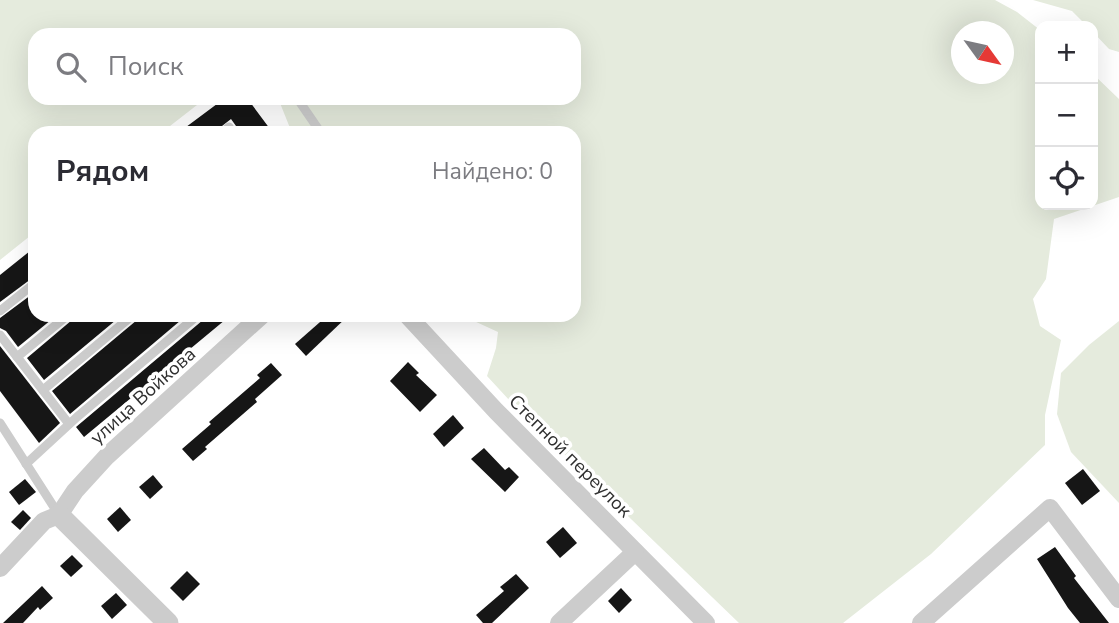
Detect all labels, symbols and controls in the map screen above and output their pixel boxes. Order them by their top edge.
north arrow [951,21,1014,84]
map controls [1035,21,1098,210]
button: + [1035,21,1098,84]
search box [28,28,581,105]
icon: search [52,48,90,86]
text: Поиск [108,49,184,84]
button: − [1035,84,1098,147]
button: locate [1035,147,1098,210]
text: Рядом [56,151,149,192]
text: Найдено: 0 [432,156,553,187]
street label: улица Войкова [85,342,201,450]
street label: Степной переулок [503,389,637,523]

